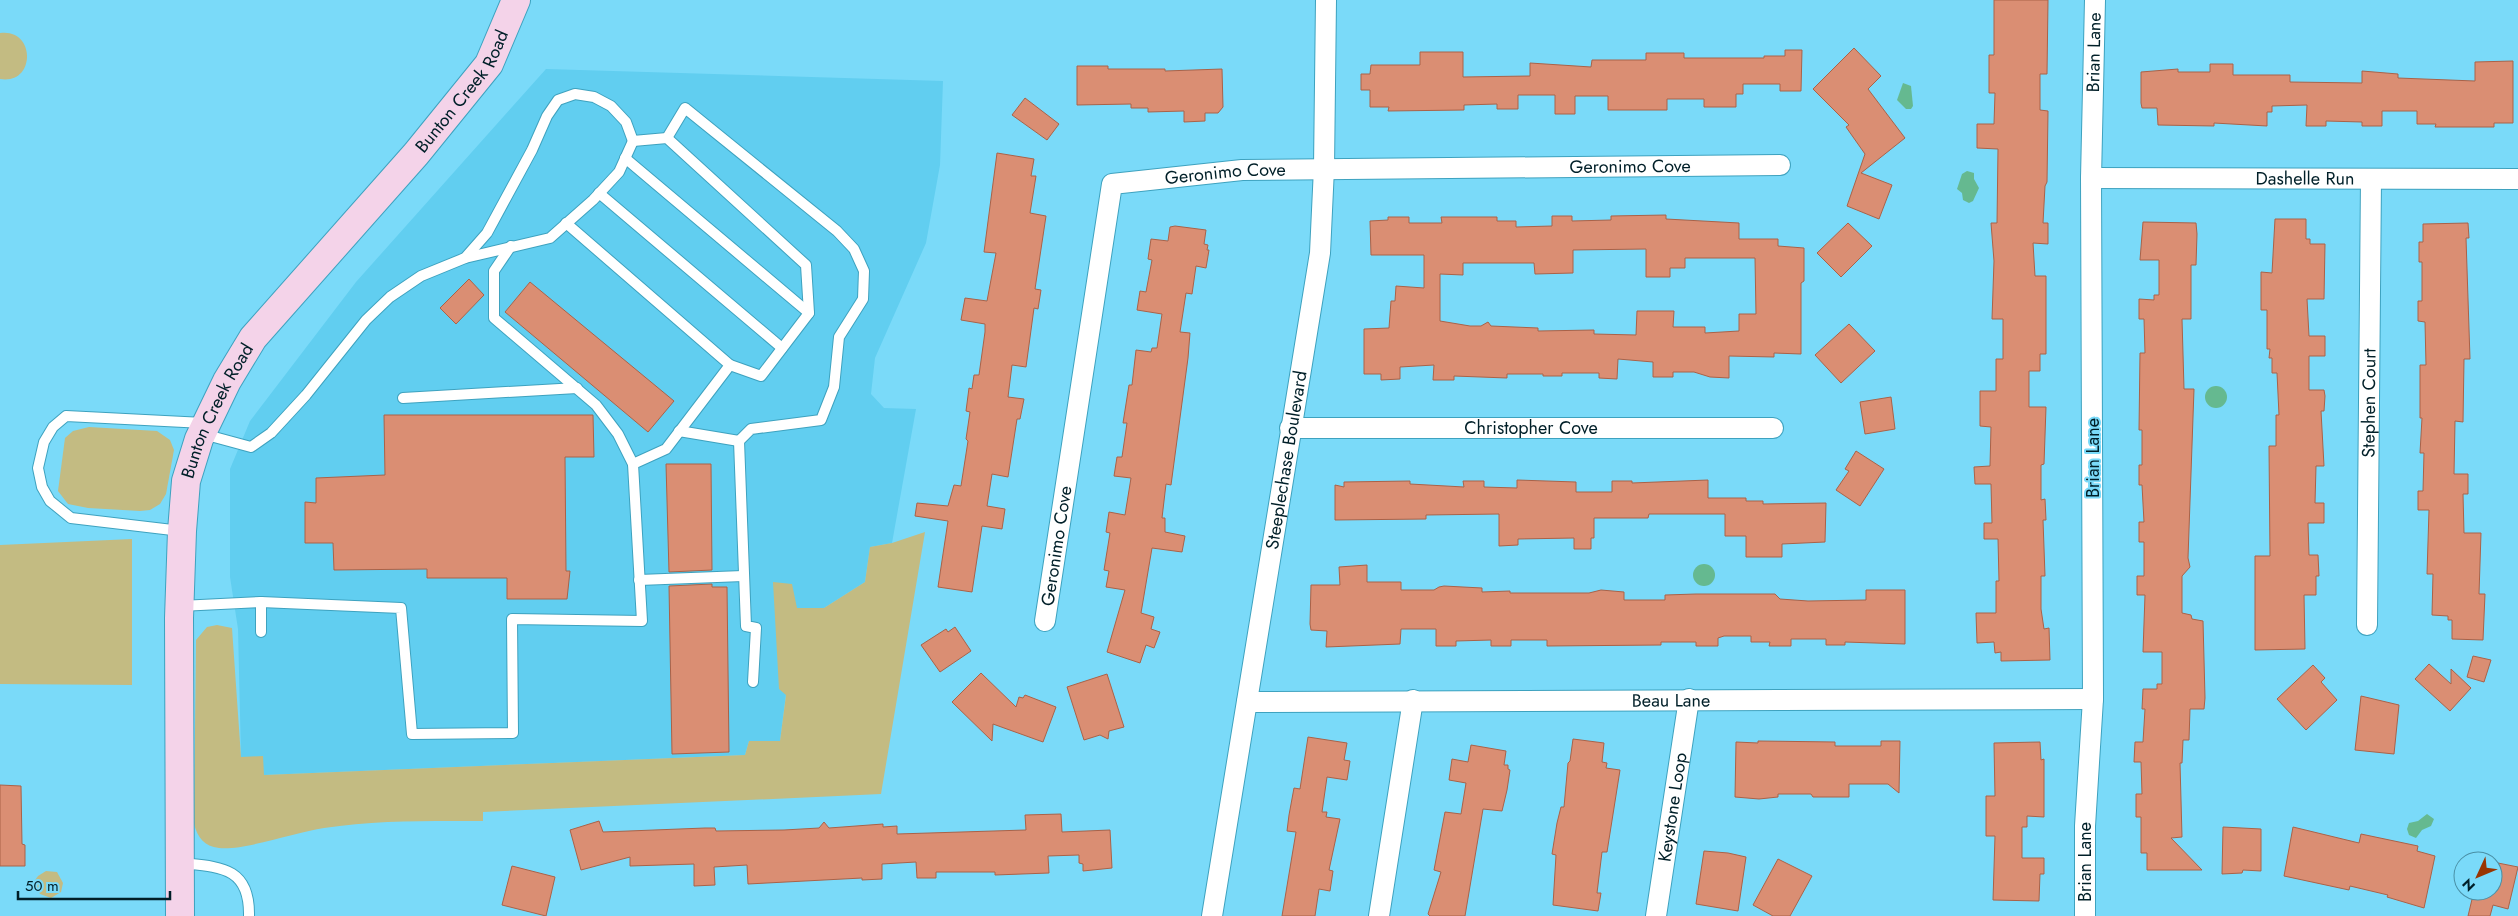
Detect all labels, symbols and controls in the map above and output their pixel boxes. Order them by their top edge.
street label: Brian Lane [2080,12,2108,93]
street label: Bunton Creek Road [409,26,515,158]
street label: Geronimo Cove [1569,153,1691,180]
street label: Geronimo Cove [1164,157,1286,191]
street label: Dashelle Run [2256,165,2354,192]
street label: Bunton Creek Road [175,338,260,482]
street label: Stephen Court [2356,347,2382,458]
street label: Steeplechase Boulevard [1259,369,1314,551]
street label: Christopher Cove [1464,415,1598,441]
street label: Brian Lane [2080,418,2106,498]
street label: Geronimo Cove [1034,484,1079,608]
street label: Beau Lane [1632,687,1710,714]
street label: Keystone Loop [1651,751,1694,864]
street label: Brian Lane [2072,822,2098,902]
north arrow [2453,851,2503,901]
scale bar [18,868,170,900]
text: N [2458,874,2480,896]
text: 50 m [25,875,59,897]

